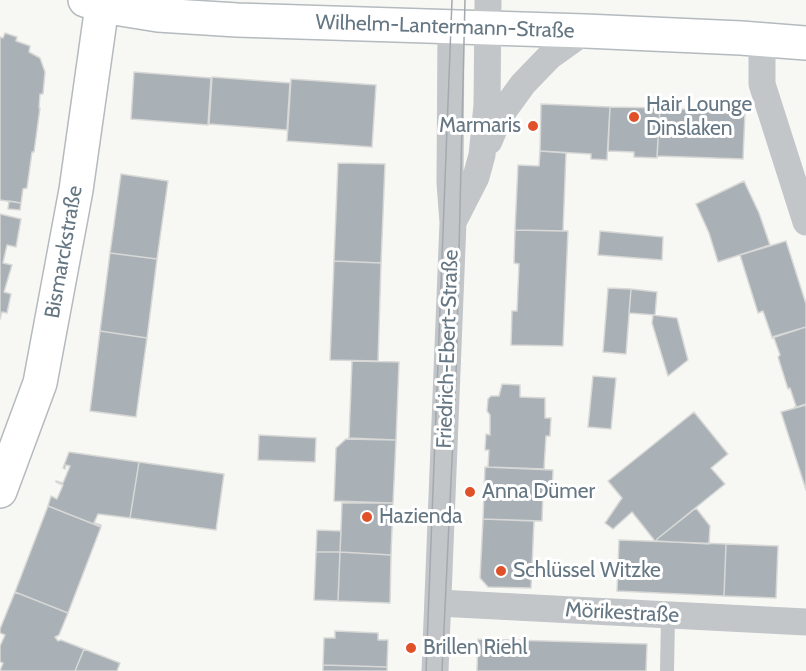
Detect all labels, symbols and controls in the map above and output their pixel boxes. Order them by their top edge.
street label: Wilhelm-Lantermann-Straße [315,10,575,44]
place label: Hair Lounge Dinslaken [646,92,752,142]
marker: Hair Lounge Dinslaken [627,110,641,124]
place label: Marmaris [439,113,521,139]
marker: Marmaris [526,119,540,133]
street label: Bismarckstraße [40,184,88,320]
street label: Friedrich-Ebert-Straße [432,249,464,449]
place label: Anna Dümer [482,479,595,505]
marker: Anna Dümer [463,485,477,499]
place label: Hazienda [379,504,462,530]
marker: Hazienda [360,510,374,524]
place label: Schlüssel Witzke [513,558,661,584]
marker: Schlüssel Witzke [494,564,508,578]
street label: Mörikestraße [564,597,680,629]
place label: Brillen Riehl [423,635,528,661]
marker: Brillen Riehl [404,641,418,655]

